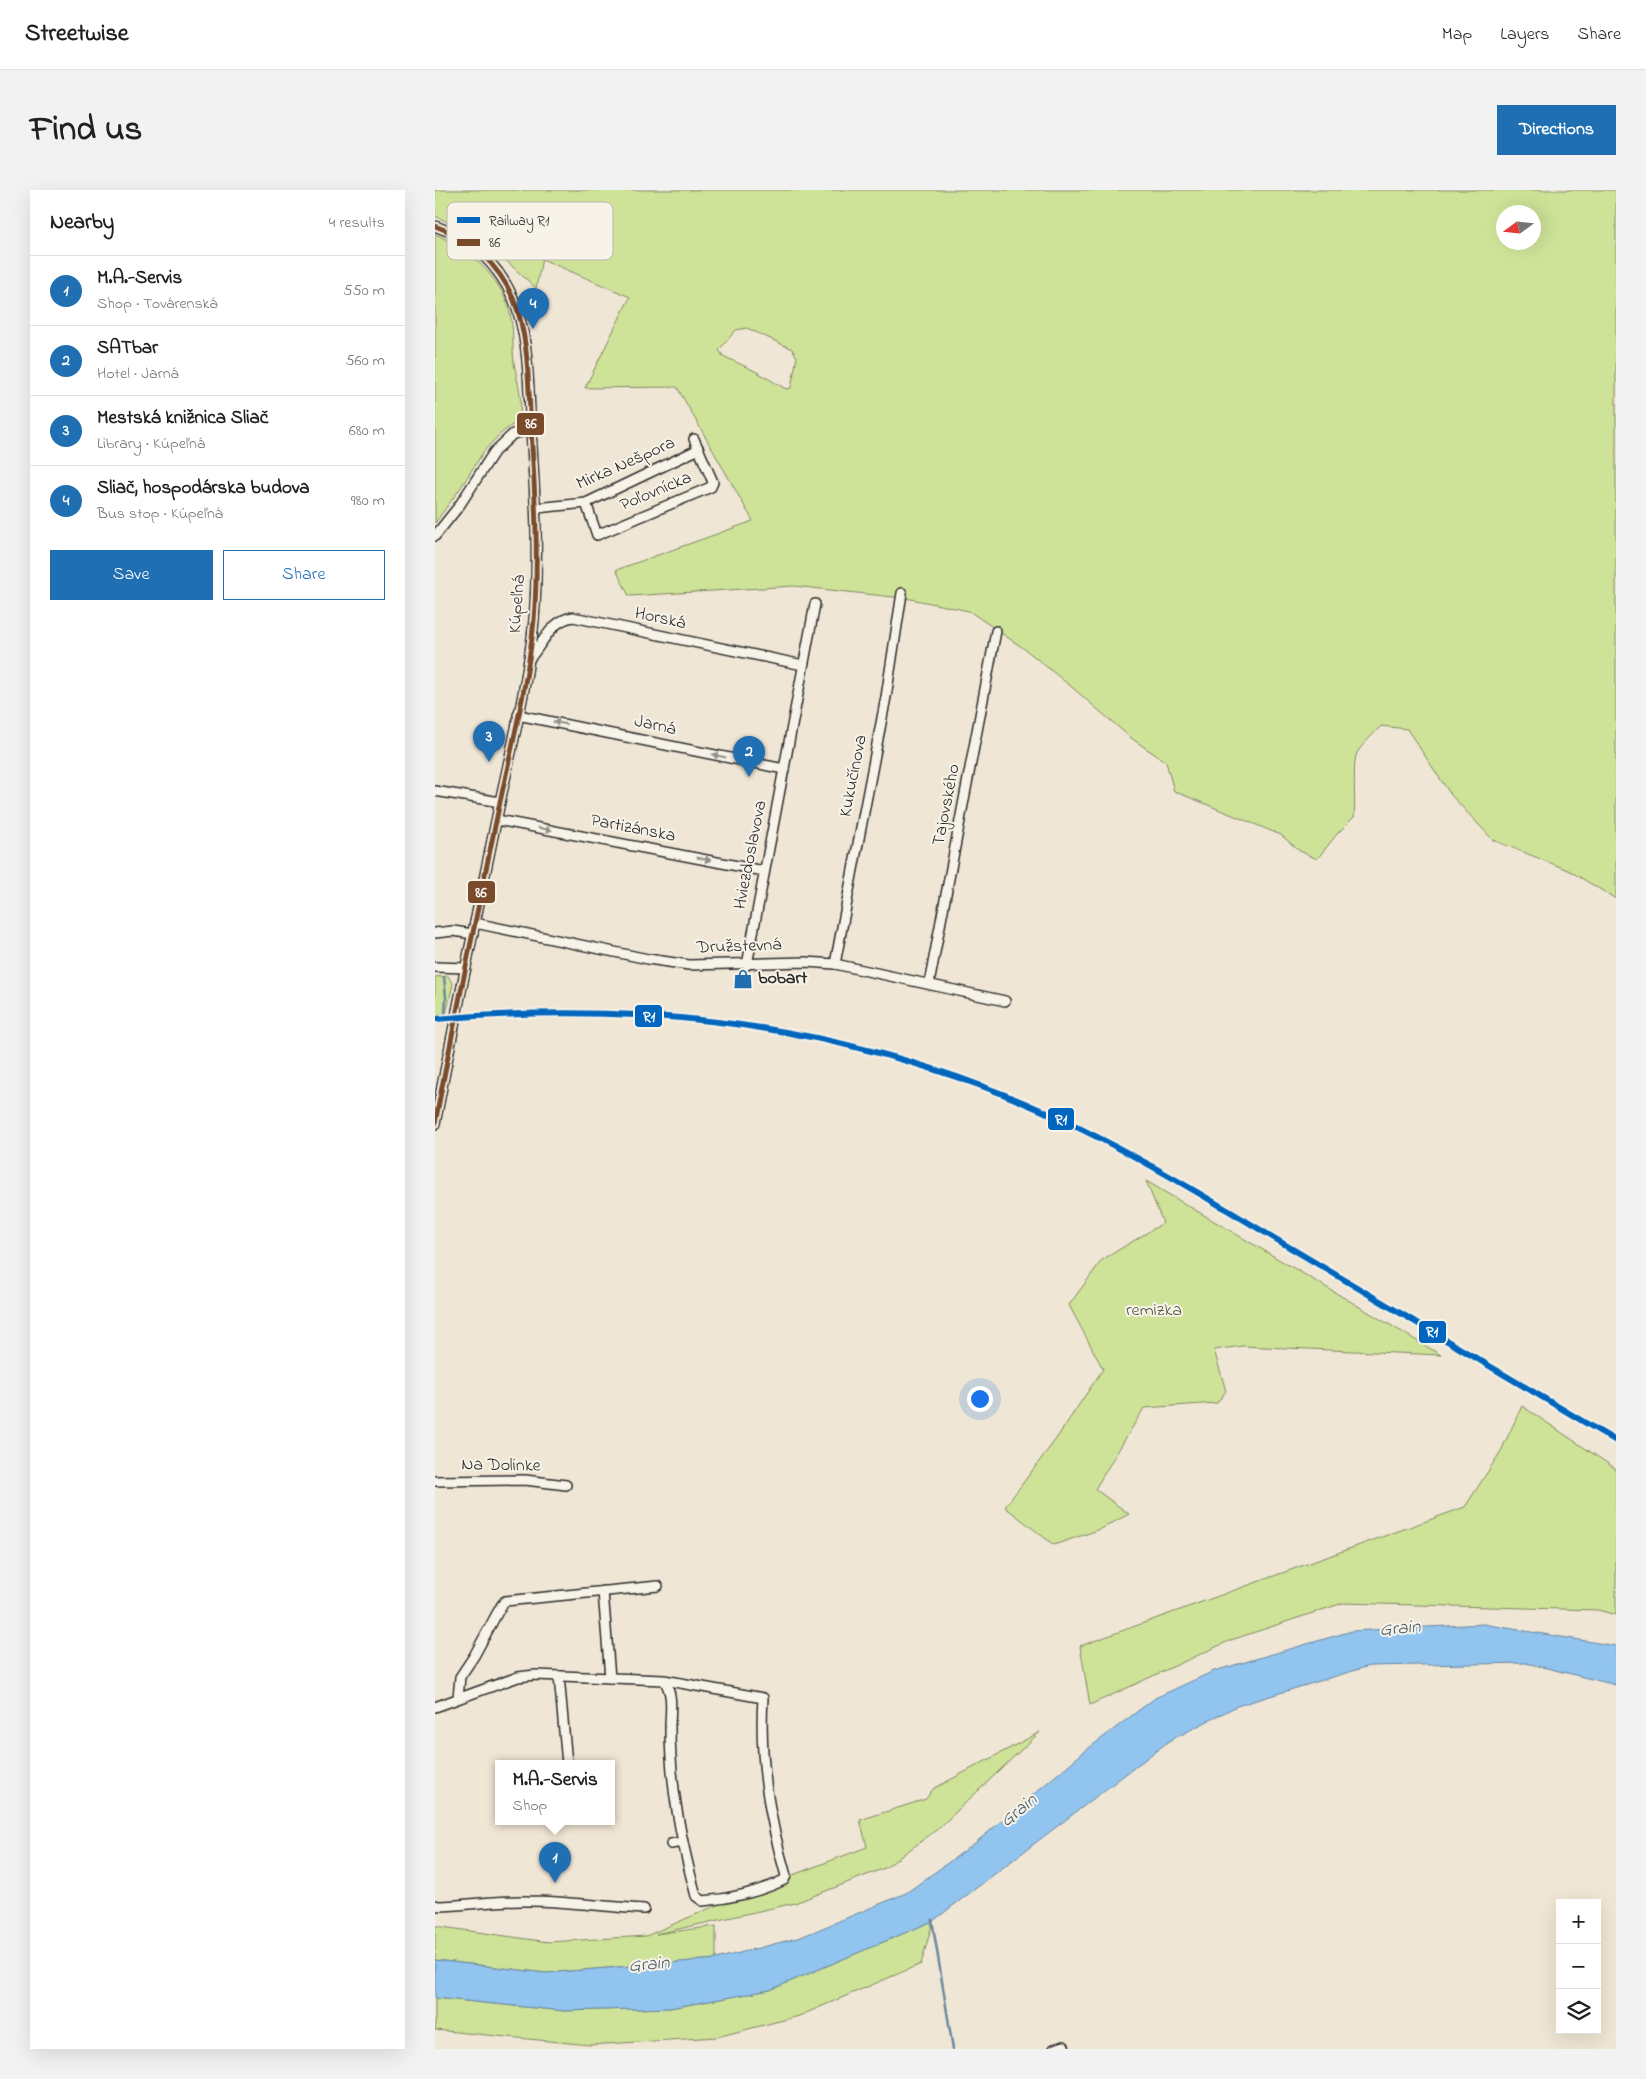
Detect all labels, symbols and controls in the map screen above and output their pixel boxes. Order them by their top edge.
text: Streetwise [25,17,129,52]
text: Map [1442,22,1472,48]
text: Layers [1500,22,1550,48]
text: Share [1578,22,1621,48]
text: Find us [30,105,142,156]
button: Directions [1497,105,1616,155]
legend [447,202,613,260]
north arrow [1496,205,1541,250]
text: Nearby [50,208,114,238]
text: 4 results [329,211,385,235]
text: Railway R1 [489,211,550,233]
text: 86 [489,233,500,254]
text: M.A.-Servis [97,265,182,292]
text: 1 [63,279,69,303]
text: 550 m [343,279,385,303]
pin: 4 [517,288,549,329]
text: Shop · Továrenská [97,292,218,316]
text: SATbar [97,335,158,362]
text: 2 [62,349,70,373]
text: 560 m [345,349,385,373]
text: Hotel · Jarná [97,362,179,386]
text: Mestská knižnica Sliač [97,405,268,432]
line badge: 86 [516,412,545,436]
text: 86 [524,414,538,435]
text: 3 [63,419,69,443]
text: 680 m [349,419,385,443]
street label: Mirka Nešpora [572,431,680,497]
text: Library · Kúpeľná [97,432,205,456]
street label: Poľovnícka [616,465,696,519]
text: Sliač, hospodárska budova [97,475,310,502]
text: 4 [63,489,69,513]
text: 980 m [351,489,385,513]
text: Bus stop · Kúpeľná [97,502,223,526]
button: Save [50,550,213,600]
button: Share [223,550,385,600]
street label: Kúpeľná [503,574,533,634]
street label: Horská [632,601,688,637]
street label: Jarná [632,709,678,743]
one-way arrow [552,719,568,727]
pin: 3 [473,721,505,762]
street label: Kukučínova [833,733,875,819]
pin: 2 [733,736,765,777]
one-way arrow [711,751,727,759]
street label: Tajovského [926,762,968,848]
street label: Hviezdoslavova [728,798,774,912]
street label: Partizánska [588,808,678,850]
one-way arrow [537,825,552,833]
one-way arrow [697,856,713,864]
line badge: 86 [467,880,496,904]
text: 86 [474,883,488,904]
street label: Družstevná [695,933,782,962]
place label: bobart [758,966,808,992]
shop icon: bobart [732,968,754,990]
line badge: R1 [634,1004,663,1028]
text: R1 [642,1007,656,1028]
line badge: R1 [1047,1107,1075,1131]
text: R1 [1054,1110,1068,1131]
park label: remizka [1126,1298,1182,1324]
line badge: R1 [1418,1320,1447,1344]
text: R1 [1425,1322,1439,1343]
your location [967,1386,993,1412]
street label: Na Dolinke [461,1452,542,1480]
water label: Grain [1378,1614,1422,1644]
popup [495,1760,615,1825]
text: M.A.-Servis [512,1767,598,1794]
water label: Grain [995,1787,1044,1834]
text: Shop [512,1794,547,1818]
pin: 1 [539,1842,571,1883]
map controls [1556,1899,1601,2034]
button: + [1556,1899,1601,1944]
button: − [1556,1944,1601,1989]
water label: Grain [627,1950,671,1980]
button: layers [1556,1989,1601,2034]

